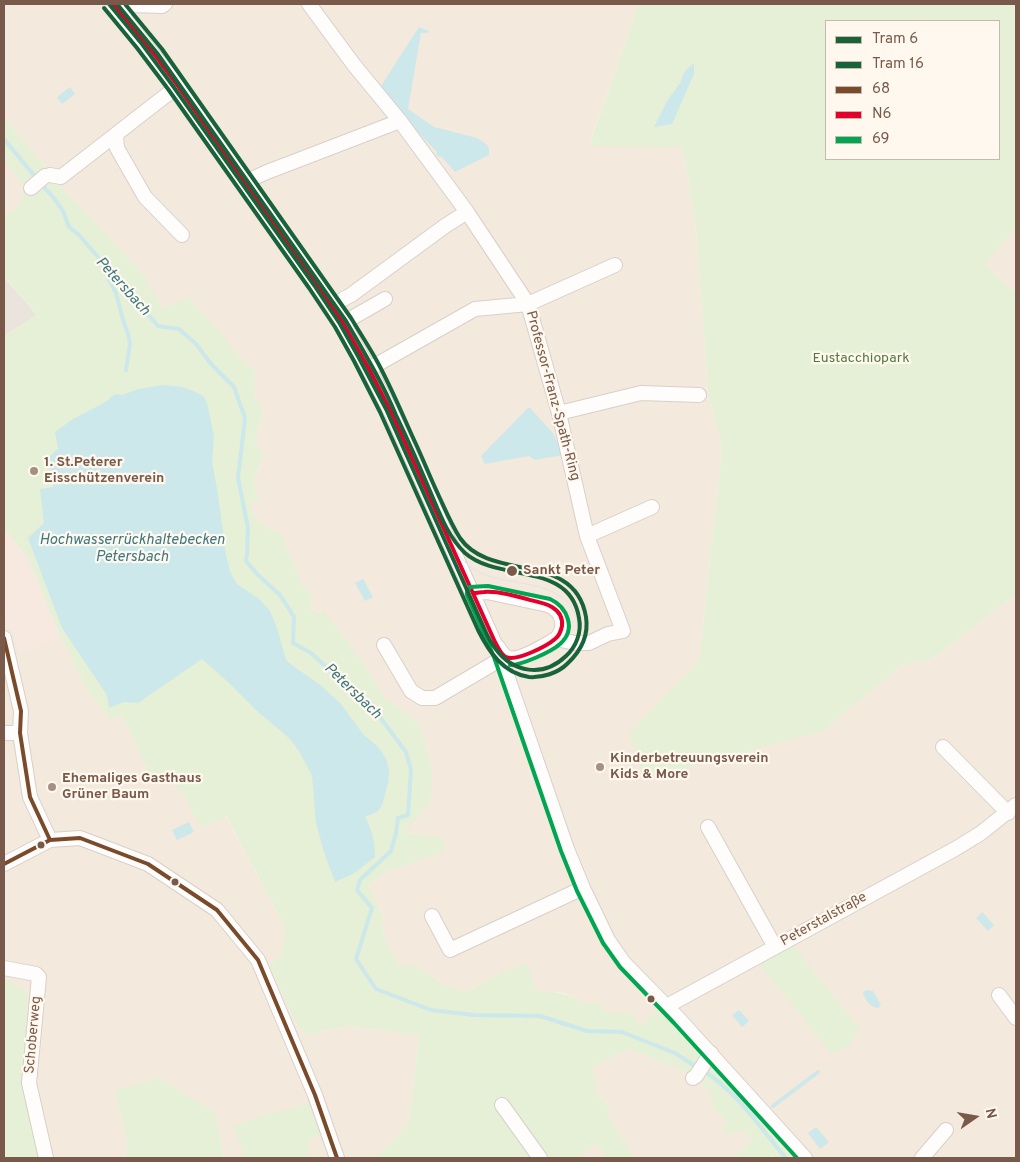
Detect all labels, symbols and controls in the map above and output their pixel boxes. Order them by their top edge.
legend [825,20,1000,160]
text: Tram 6 [872,30,918,49]
text: Tram 16 [872,55,924,74]
text: 68 [872,80,890,99]
text: N6 [872,105,892,124]
text: 69 [872,130,889,149]
water label: Petersbach [91,254,153,320]
street label: Professor-Franz-Spath-Ring [521,309,583,483]
park label: Eustacchiopark [812,351,910,367]
place label: 1. St.Peterer Eisschützenverein [44,455,164,488]
marker: 1. St.Peterer Eisschützenverein [28,465,40,477]
water label: Hochwasserrückhaltebecken Petersbach [39,532,225,567]
place label: Sankt Peter [523,563,600,579]
marker: Sankt Peter [505,564,519,578]
water label: Petersbach [320,660,384,724]
place label: Kinderbetreuungsverein Kids & More [610,751,769,784]
marker: Kinderbetreuungsverein Kids & More [594,761,606,773]
place label: Ehemaliges Gasthaus Grüner Baum [62,771,202,804]
marker: Ehemaliges Gasthaus Grüner Baum [46,781,58,793]
unlabelled marker [36,840,46,850]
unlabelled marker [170,877,180,887]
street label: Peterstalstraße [778,889,870,951]
unlabelled marker [646,994,656,1004]
street label: Schoberweg [22,996,46,1074]
north arrow [950,1092,1000,1142]
text: N [981,1107,1000,1120]

